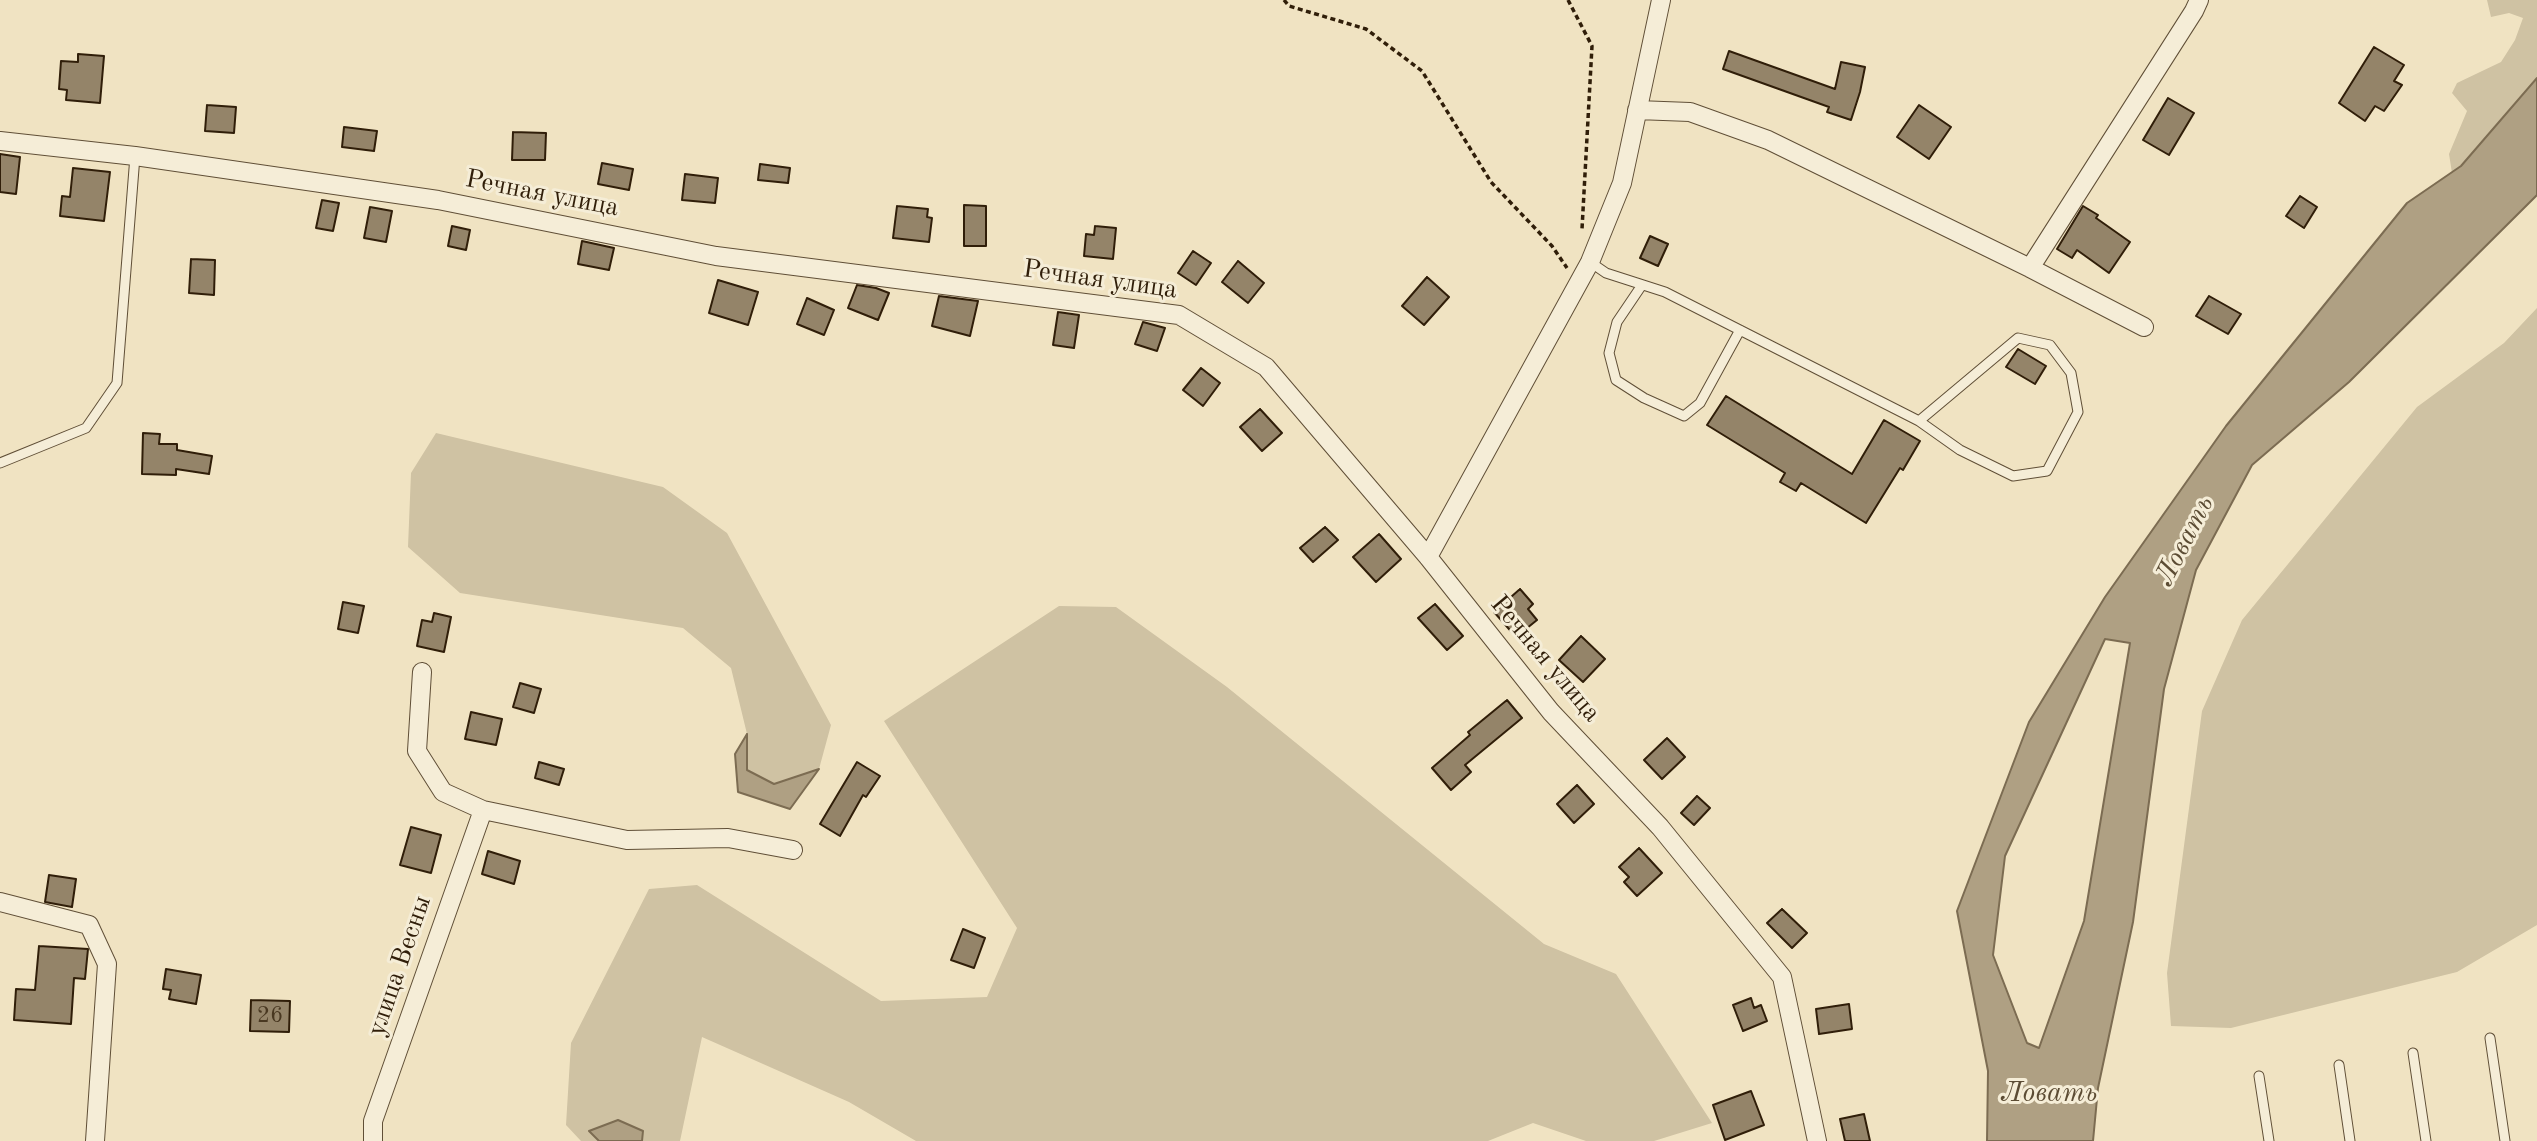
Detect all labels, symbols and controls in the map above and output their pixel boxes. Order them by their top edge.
street label: Речная улица [463,164,621,224]
street label: Речная улица [1021,254,1179,306]
water label: Ловать [2148,490,2222,592]
street label: Речная улица [1483,589,1607,729]
street label: улица Весны [361,892,439,1040]
house number: 26 [257,1002,283,1030]
water label: Ловать [2001,1077,2097,1111]

